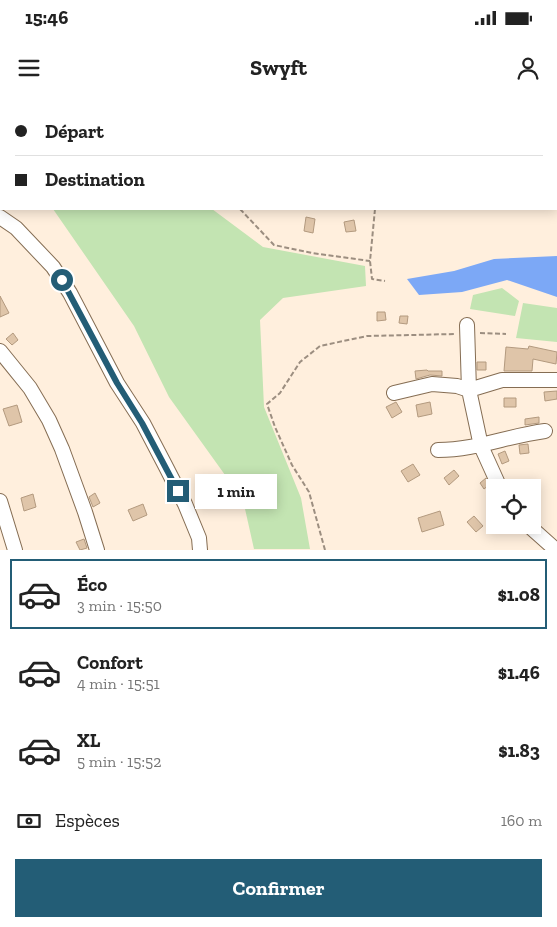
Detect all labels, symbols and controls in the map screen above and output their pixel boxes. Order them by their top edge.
text: 15:46 [25,6,68,29]
icon: menu [15,54,43,82]
text: Swyft [250,54,307,81]
icon: person [514,54,542,82]
text: Départ [45,120,104,143]
text: Destination [45,168,145,191]
route start [51,269,73,291]
callout: 1 min [196,474,278,508]
map controls [486,479,541,534]
button: locate [486,479,541,534]
route end [167,480,189,502]
text: 1 min [217,482,255,501]
icon: car [17,572,62,617]
text: Éco [77,573,107,596]
text: $1.08 [497,583,540,606]
text: 3 min · 15:50 [77,596,162,615]
icon: car [17,650,62,695]
text: Confort [77,651,143,674]
text: $1.46 [498,661,540,684]
text: 4 min · 15:51 [77,674,160,693]
icon: car [17,728,62,773]
text: XL [77,729,100,752]
text: $1.83 [498,739,540,762]
text: 5 min · 15:52 [77,752,161,771]
icon: cash [15,807,43,835]
text: Espèces [55,809,120,832]
text: 160 m [501,811,542,830]
button: Confirmer [15,859,542,917]

